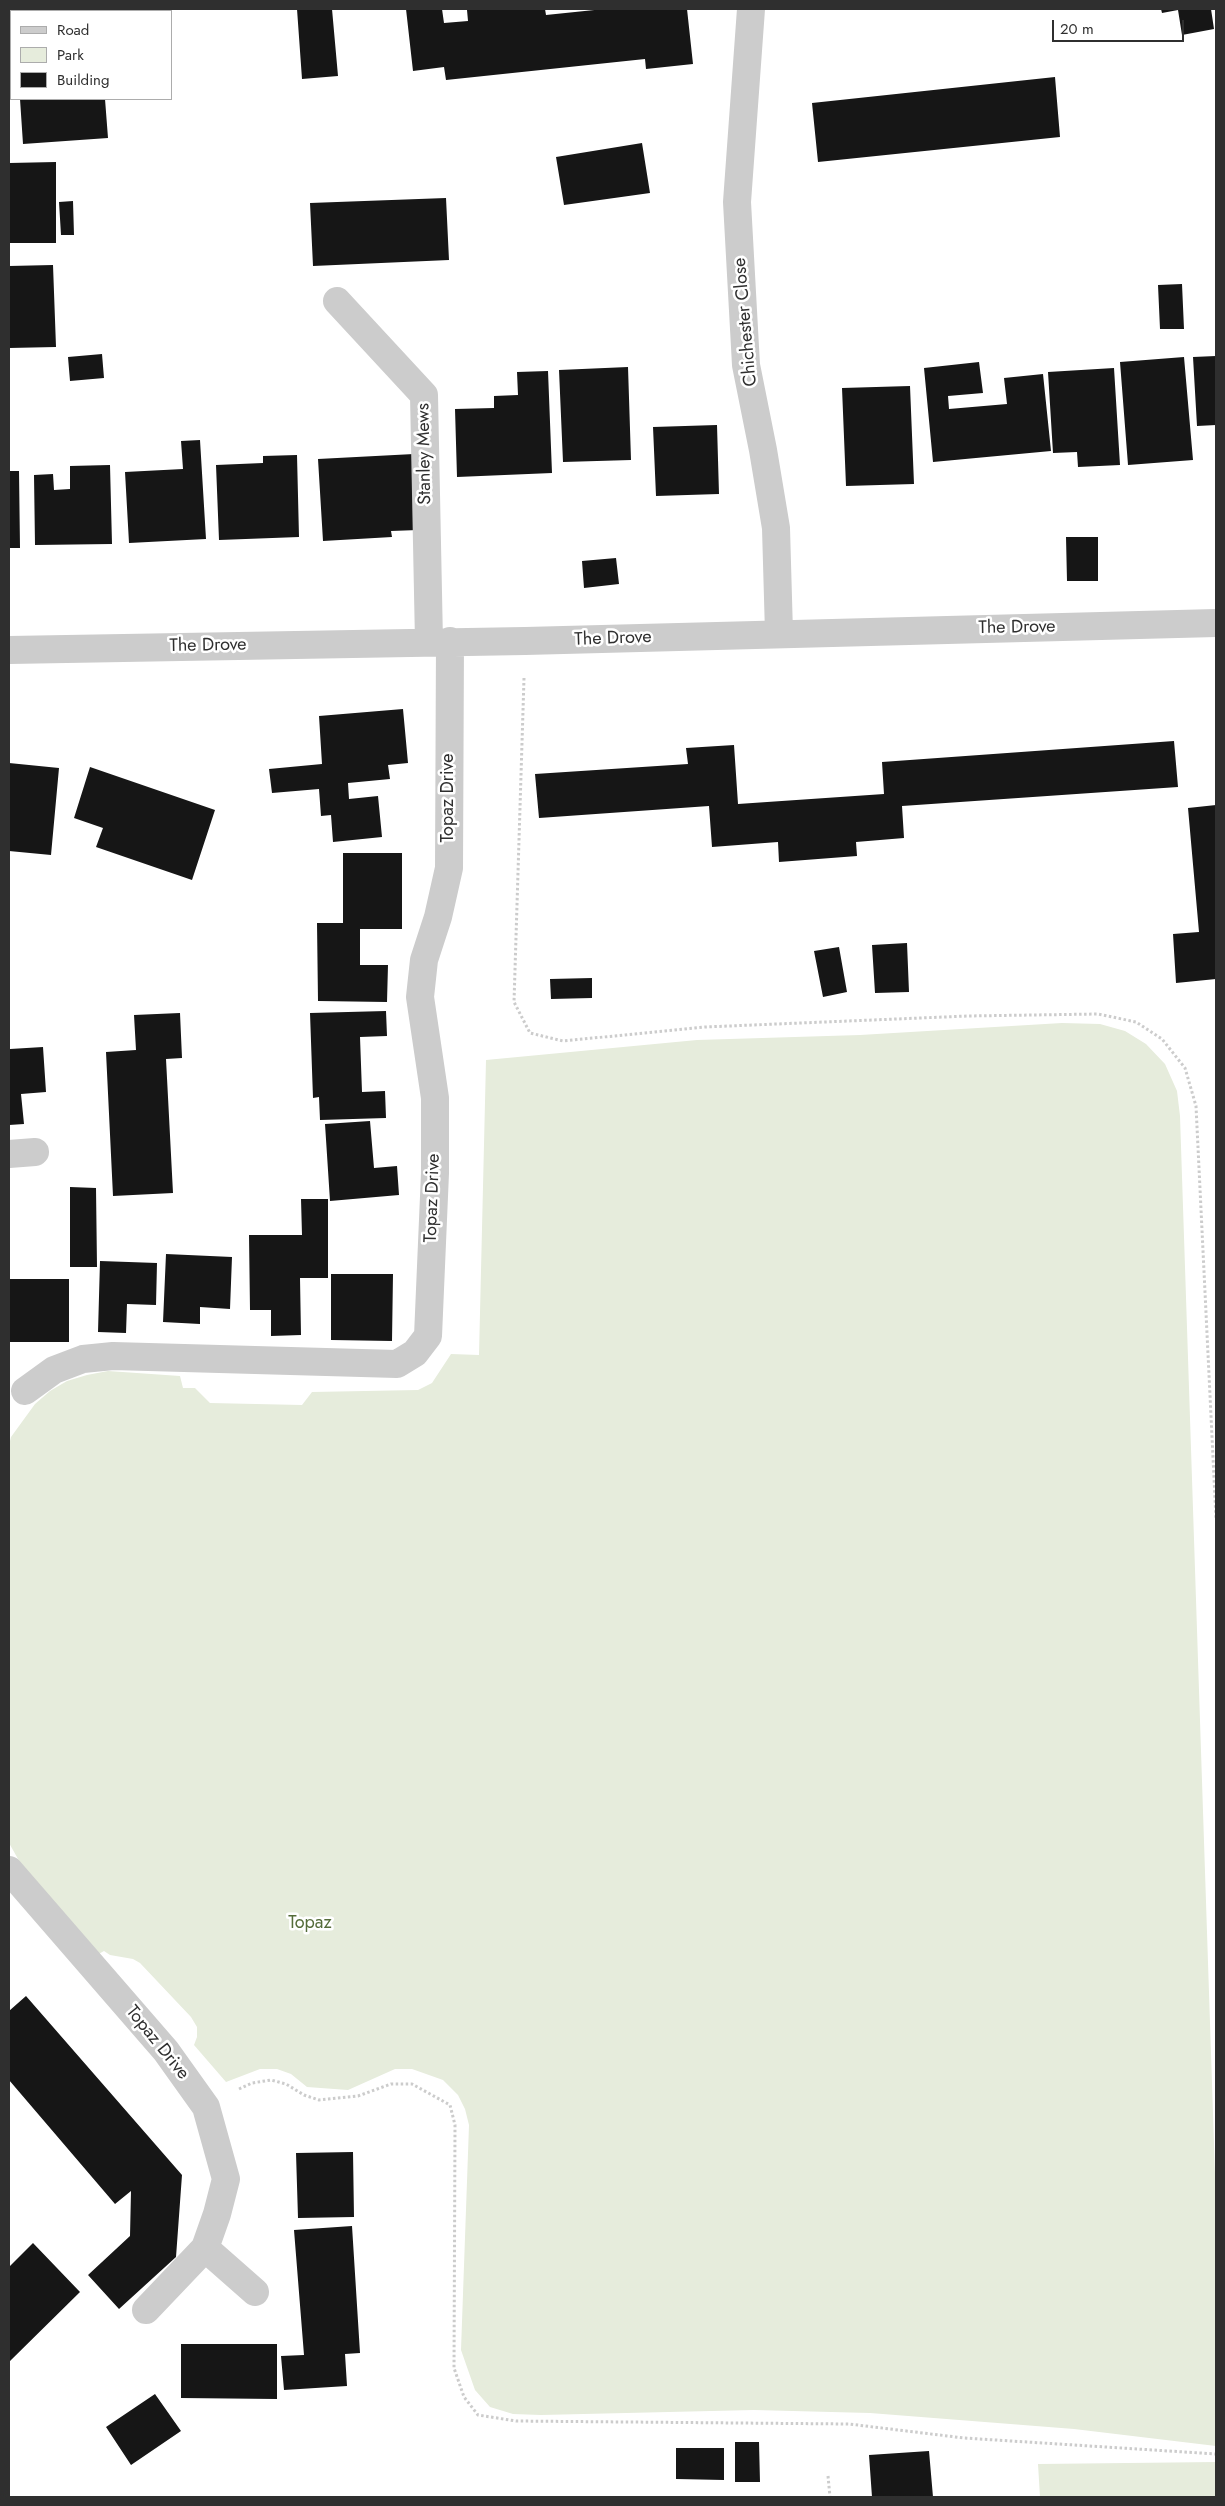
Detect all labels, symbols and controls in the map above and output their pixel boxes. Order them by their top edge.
legend [10,10,172,100]
scale bar [1055,10,1188,42]
text: 20 m [1060,18,1094,40]
text: Road [57,19,89,41]
text: Park [57,44,84,66]
text: Building [57,69,109,91]
street label: Chichester Close [730,257,762,387]
street label: Stanley Mews [413,403,437,505]
street label: The Drove [978,617,1056,639]
street label: The Drove [574,627,652,651]
street label: The Drove [169,635,247,657]
street label: Topaz Drive [438,753,460,843]
street label: Topaz Drive [421,1153,445,1243]
park label: Topaz [288,1913,332,1935]
street label: Topaz Drive [121,2002,193,2084]

